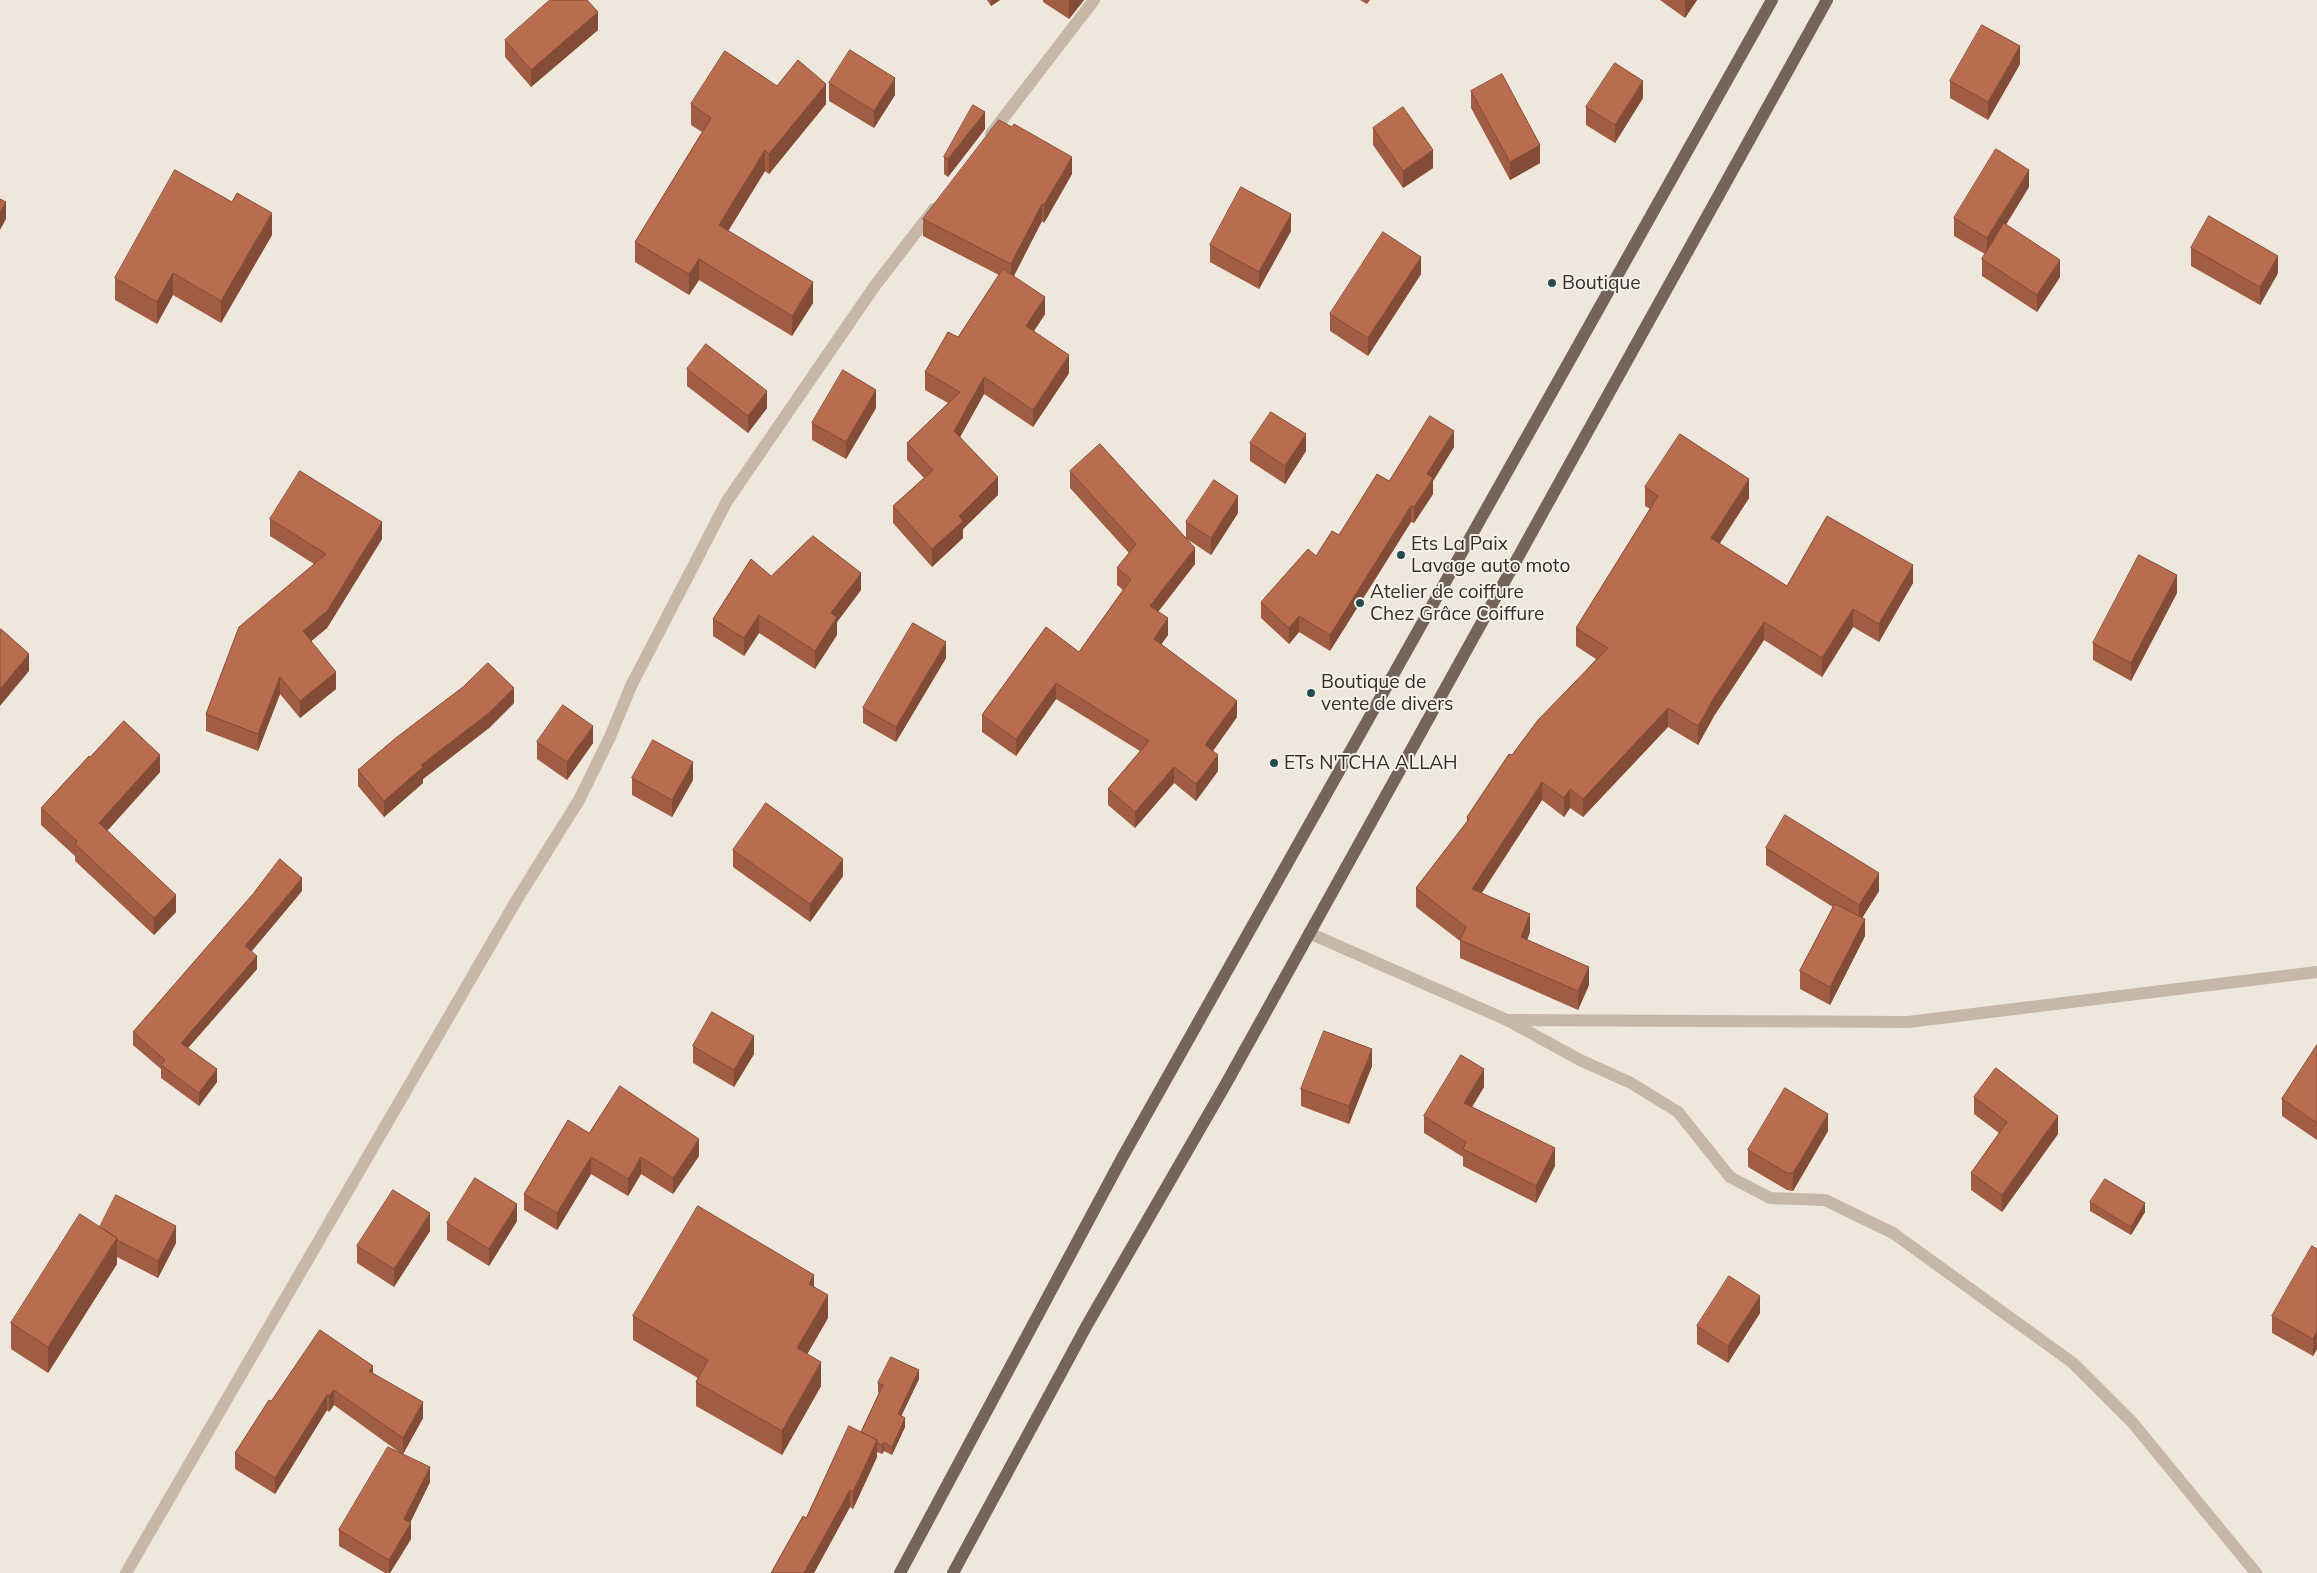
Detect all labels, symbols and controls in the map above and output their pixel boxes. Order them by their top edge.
place label: Boutique [1562,272,1641,294]
marker: Boutique [1546,277,1558,289]
place label: Ets La Paix Lavage auto moto [1411,533,1570,577]
marker: Ets La Paix Lavage auto moto [1395,549,1407,561]
place label: Atelier de coiffure Chez Grâce Coiffure [1370,581,1544,625]
marker: Atelier de coiffure Chez Grâce Coiffure [1354,597,1366,609]
place label: Boutique de vente de divers [1321,671,1453,715]
marker: Boutique de vente de divers [1305,687,1317,699]
place label: ETs N'TCHA ALLAH [1284,752,1458,774]
marker: ETs N'TCHA ALLAH [1268,757,1280,769]

